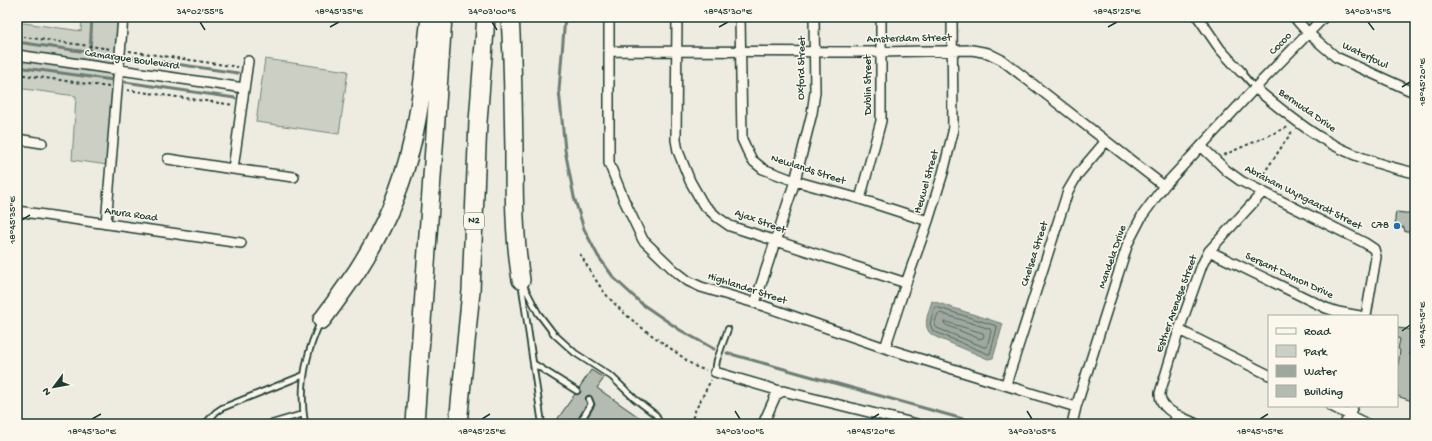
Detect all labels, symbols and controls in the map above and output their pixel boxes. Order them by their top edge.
text: 34°02'55"S [176,6,224,18]
text: 18°45'35"E [314,6,363,18]
text: 34°03'00"S [467,6,516,18]
text: 18°45'30"E [703,6,753,18]
text: 18°45'25"E [1092,6,1141,18]
text: 34°03'15"S [1344,6,1391,18]
street label: Cocoo [1267,30,1295,58]
street label: Amsterdam Street [867,32,953,46]
street label: Oxford Street [794,34,809,100]
street label: Waterfowl [1340,39,1391,73]
street label: Camargue Boulevard [84,47,182,73]
street label: Dublin Street [863,53,875,116]
text: 18°45'20"E [1417,57,1429,107]
street label: Bermuda Drive [1275,86,1338,135]
street label: Heuwel Street [912,147,942,215]
street label: Newlands Street [769,152,848,188]
street label: Abraham Wyngaardt Street [1242,163,1365,234]
text: 18°45'35"E [7,196,19,245]
street label: Anura Road [104,205,160,225]
street label: Ajax Street [733,207,789,237]
road number: N2 [464,213,484,229]
street label: Chelsea Street [1019,219,1052,288]
place label: C78 [1371,220,1389,232]
marker: C78 [1392,221,1402,231]
street label: Mandela Drive [1097,223,1130,290]
street label: Sersant Damon Drive [1243,250,1335,302]
street label: Esther Arendse Street [1154,252,1201,354]
street label: Highlander Street [706,271,790,308]
text: 18°45'15"E [1417,301,1429,349]
legend [1268,315,1398,407]
text: Road [1304,326,1331,340]
text: Park [1303,346,1329,360]
text: Water [1304,366,1338,380]
north arrow [34,367,74,407]
text: N [40,385,54,397]
text: Building [1303,386,1343,400]
text: 18°45'30"E [67,426,117,438]
text: 18°45'25"E [457,426,506,438]
text: 34°03'00"S [715,426,764,438]
text: 18°45'20"E [846,426,896,438]
text: 34°03'05"S [1007,426,1056,438]
text: 18°45'15"E [1236,426,1284,438]

